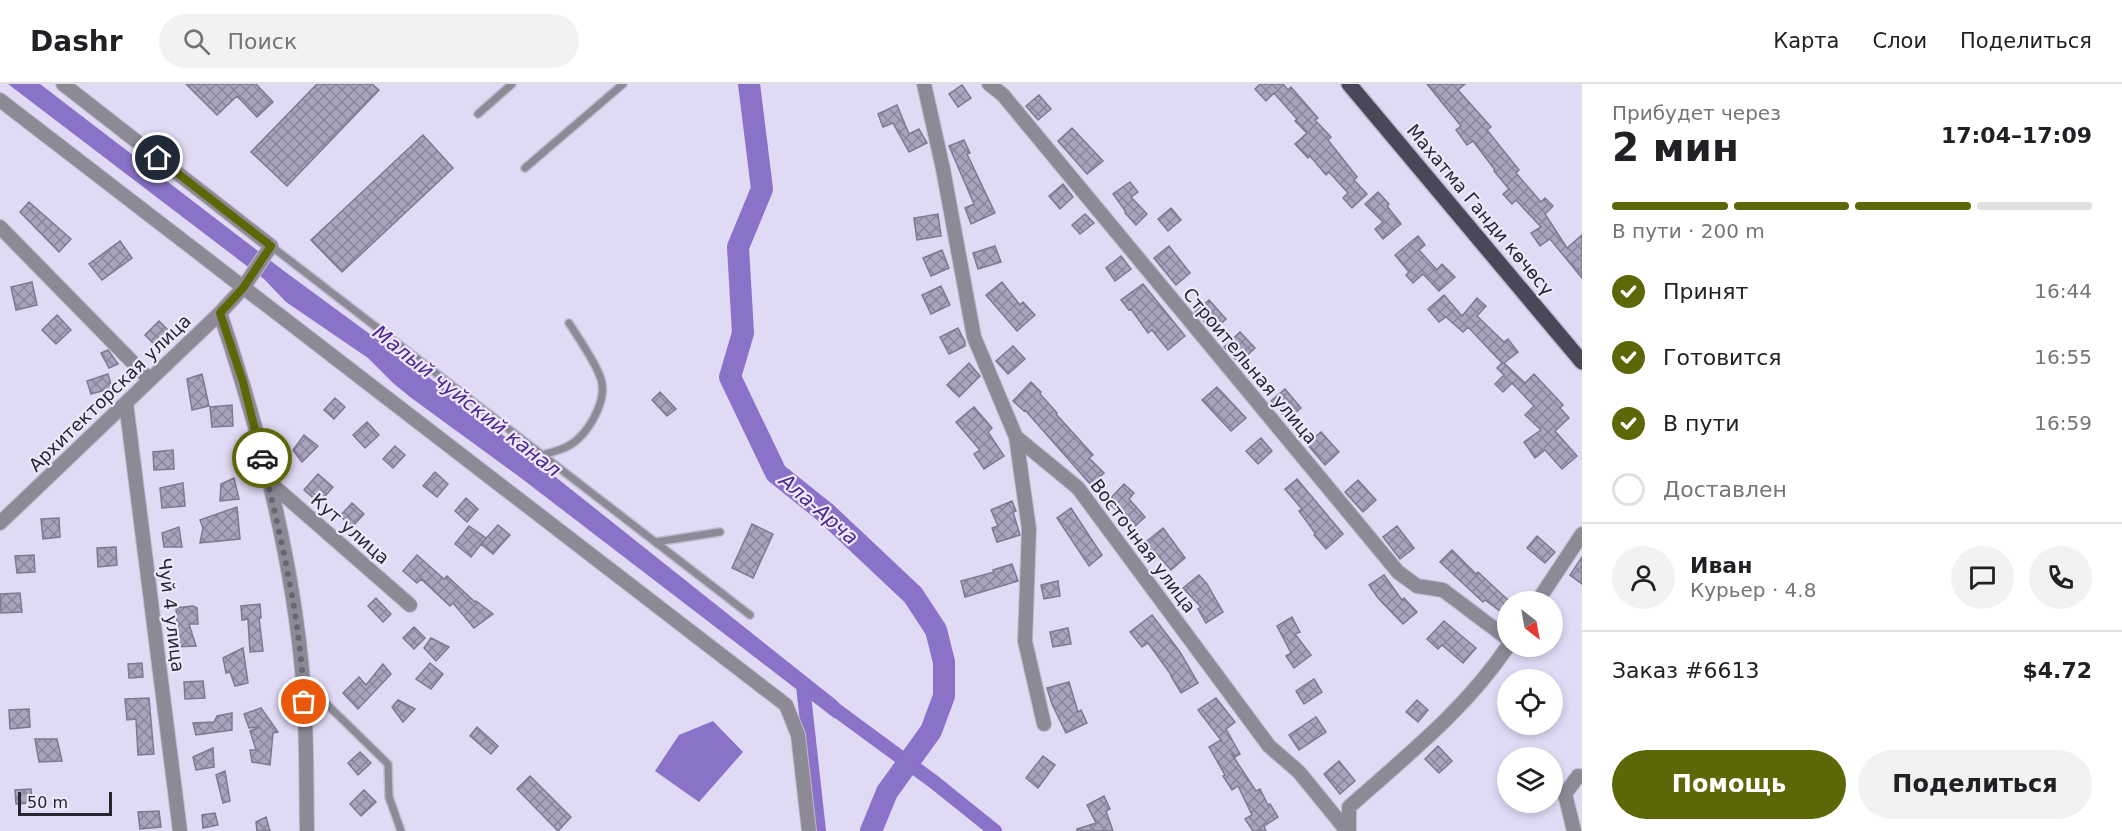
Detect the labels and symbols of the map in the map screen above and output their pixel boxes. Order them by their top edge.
street label: Махатма Ганди көчөсү [1403,120,1558,300]
pin [132,132,183,183]
street label: Строительная улица [1179,283,1322,448]
street label: Архитекторская улица [24,310,195,476]
water label: Малый чуйский канал [368,320,566,482]
courier [232,428,292,488]
water label: Ала-Арча [773,467,863,550]
street label: Восточная улица [1086,475,1200,617]
street label: Кут улица [307,489,394,568]
street label: Чуй 4 улица [154,557,189,673]
north arrow [1497,591,1563,657]
pin [278,676,329,727]
scale bar [18,789,112,816]

